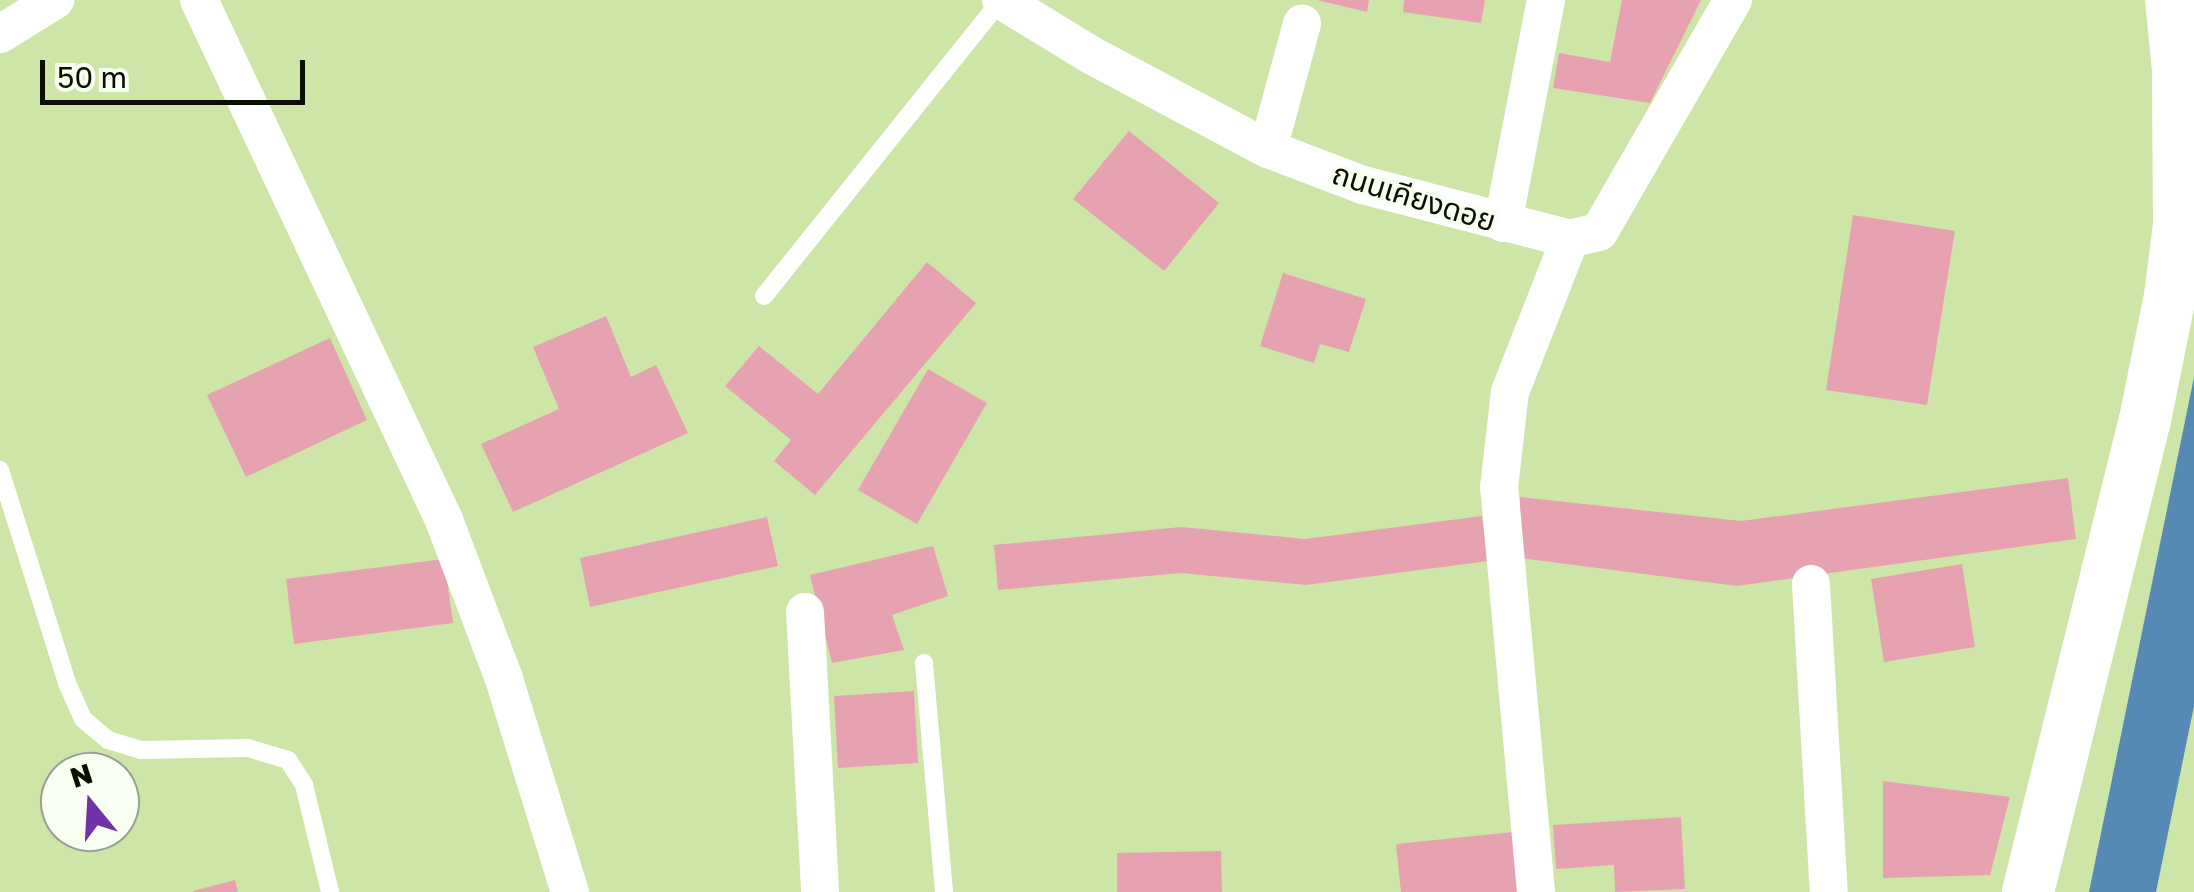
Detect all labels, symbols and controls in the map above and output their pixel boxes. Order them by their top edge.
scale bar [45,40,310,102]
text: 50 m [57,59,127,95]
street label: ถนนเคียงดอย [1328,155,1500,239]
north arrow [40,752,140,852]
text: N [66,756,96,794]

